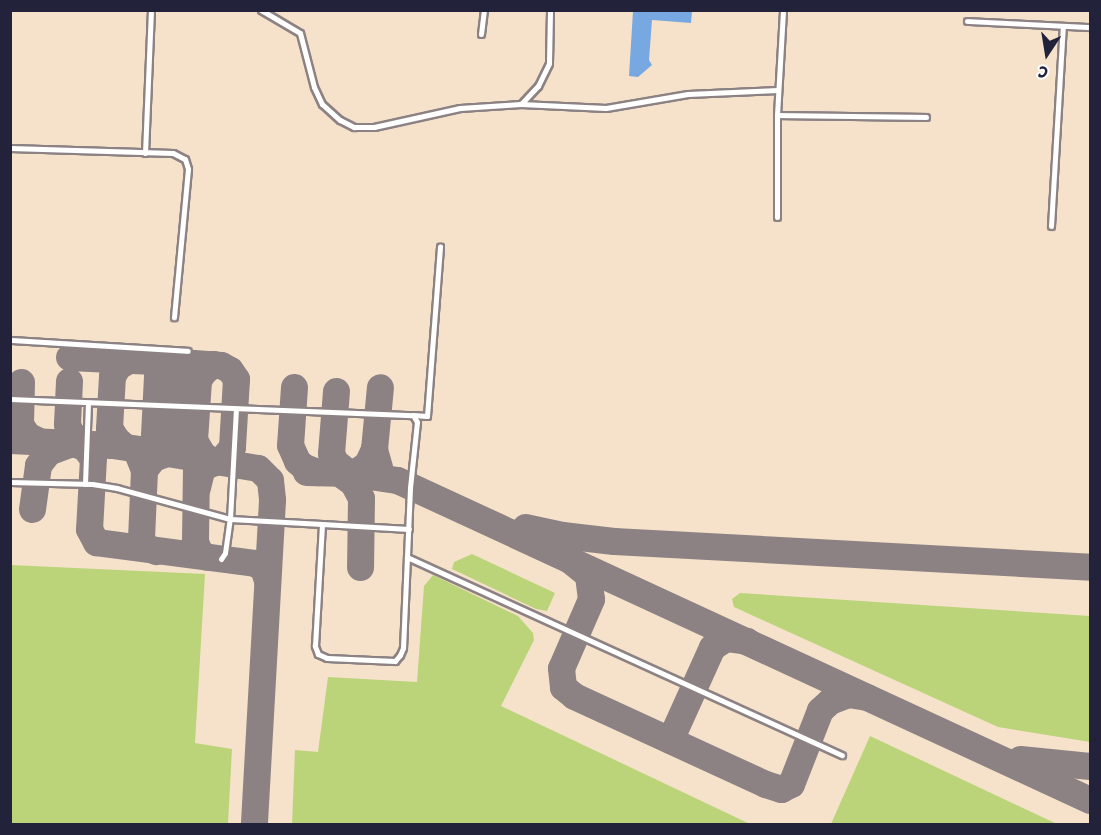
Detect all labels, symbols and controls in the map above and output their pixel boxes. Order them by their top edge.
north arrow [1017,24,1077,84]
text: С [1036,61,1050,83]

